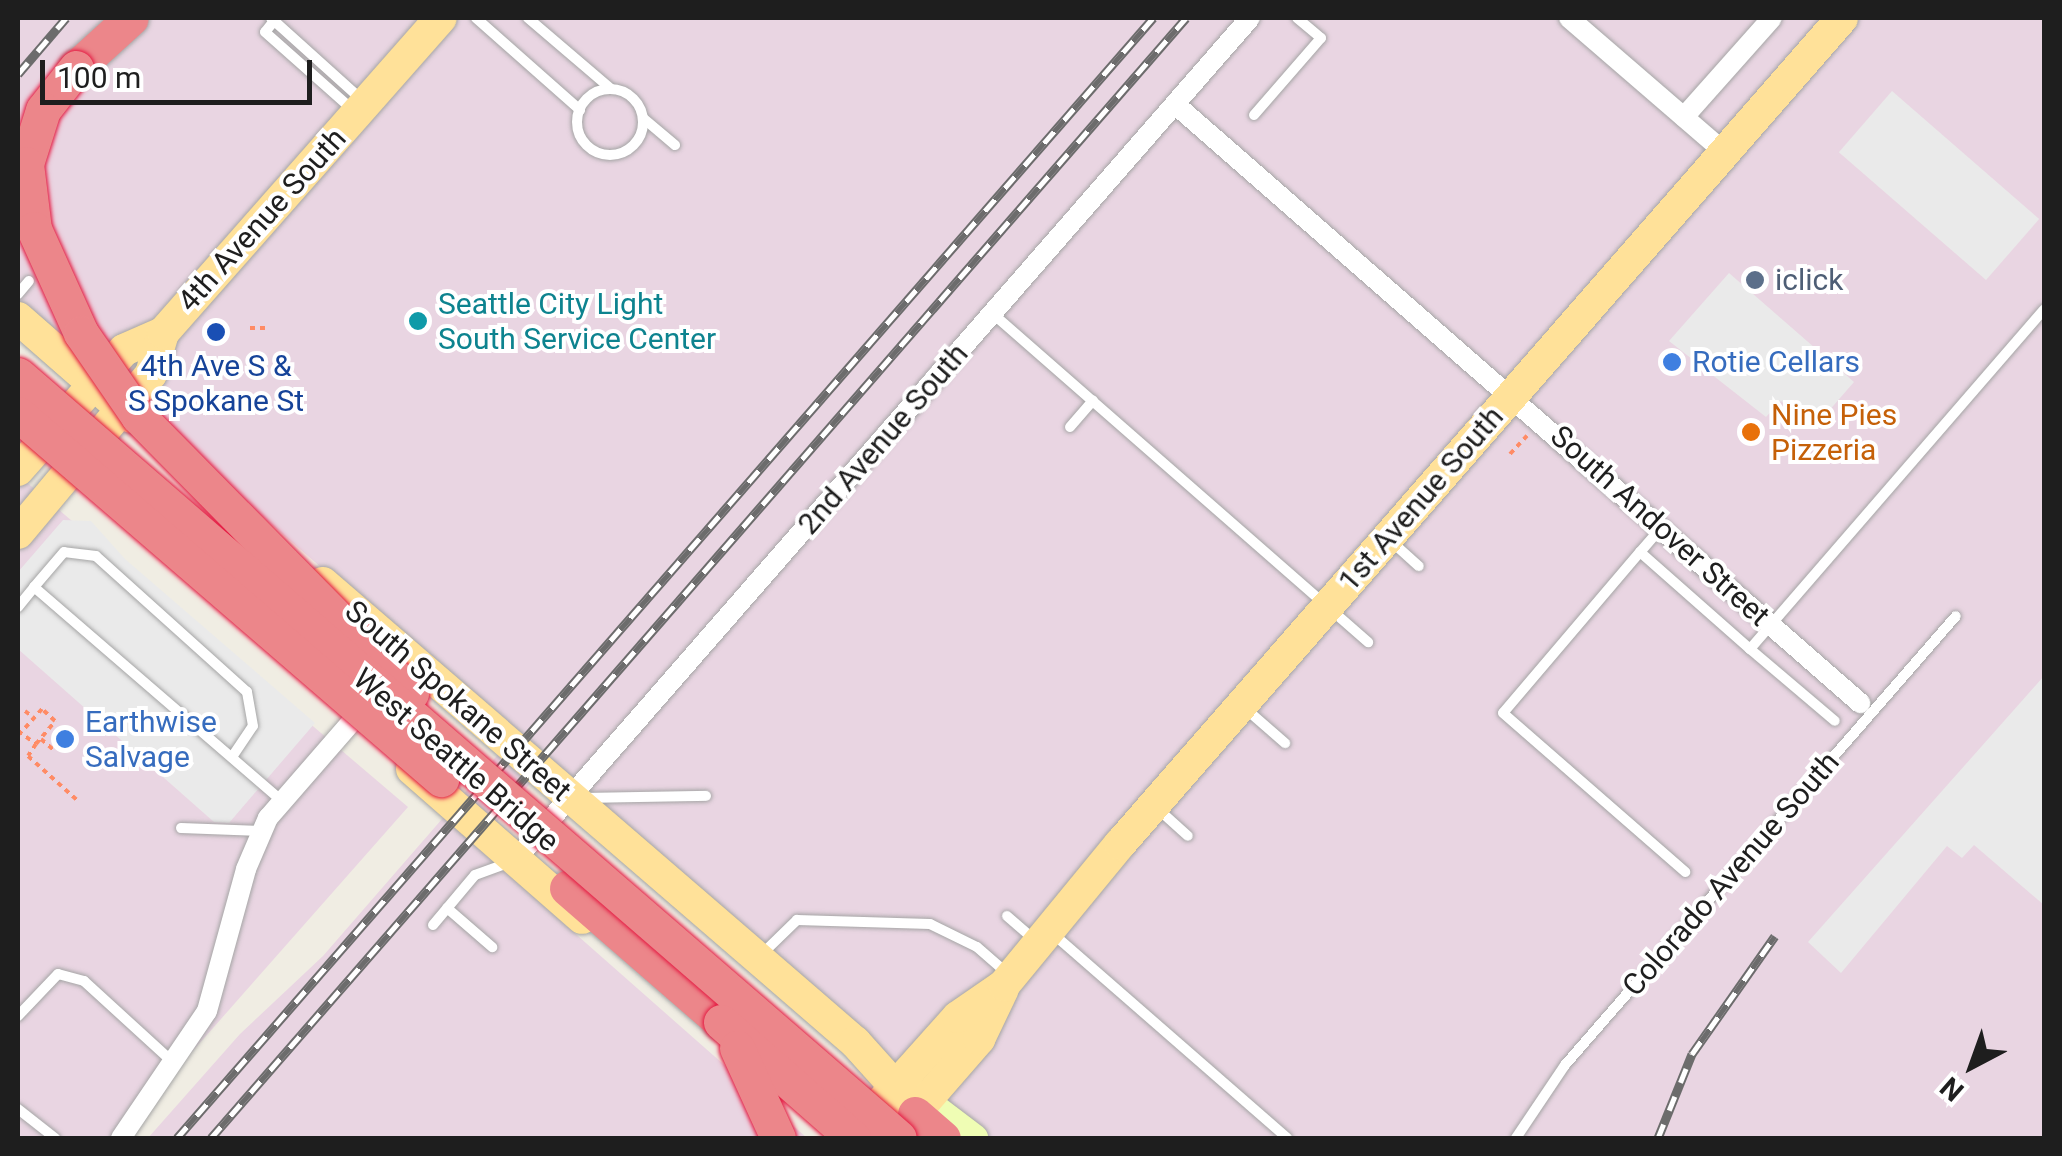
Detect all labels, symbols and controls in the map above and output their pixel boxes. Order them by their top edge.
scale bar [45,40,318,102]
text: 100 m [57,60,141,95]
street label: 4th Avenue South [170,121,354,319]
place label: iclick [1775,262,1843,298]
marker: iclick [1744,269,1766,291]
place label: Seattle City Light South Service Center [438,286,716,356]
marker: Seattle City Light South Service Center [407,310,429,332]
marker: 4th Ave S & S Spokane St [205,321,227,343]
street label: 2nd Avenue South [790,336,976,542]
place label: Rotie Cellars [1692,344,1860,380]
place label: 4th Ave S & S Spokane St [128,348,304,418]
marker: Rotie Cellars [1661,351,1683,373]
place label: Nine Pies Pizzeria [1771,397,1897,468]
street label: 1st Avenue South [1331,399,1511,599]
street label: South Andover Street [1543,418,1777,634]
marker: Nine Pies Pizzeria [1740,421,1762,443]
street label: South Spokane Street [338,593,578,809]
street label: West Seattle Bridge [346,661,566,859]
place label: Earthwise Salvage [85,704,217,774]
marker: Earthwise Salvage [54,728,76,750]
street label: Colorado Avenue South [1615,745,1847,1003]
north arrow [1922,1016,2022,1116]
text: N [1934,1070,1970,1108]

